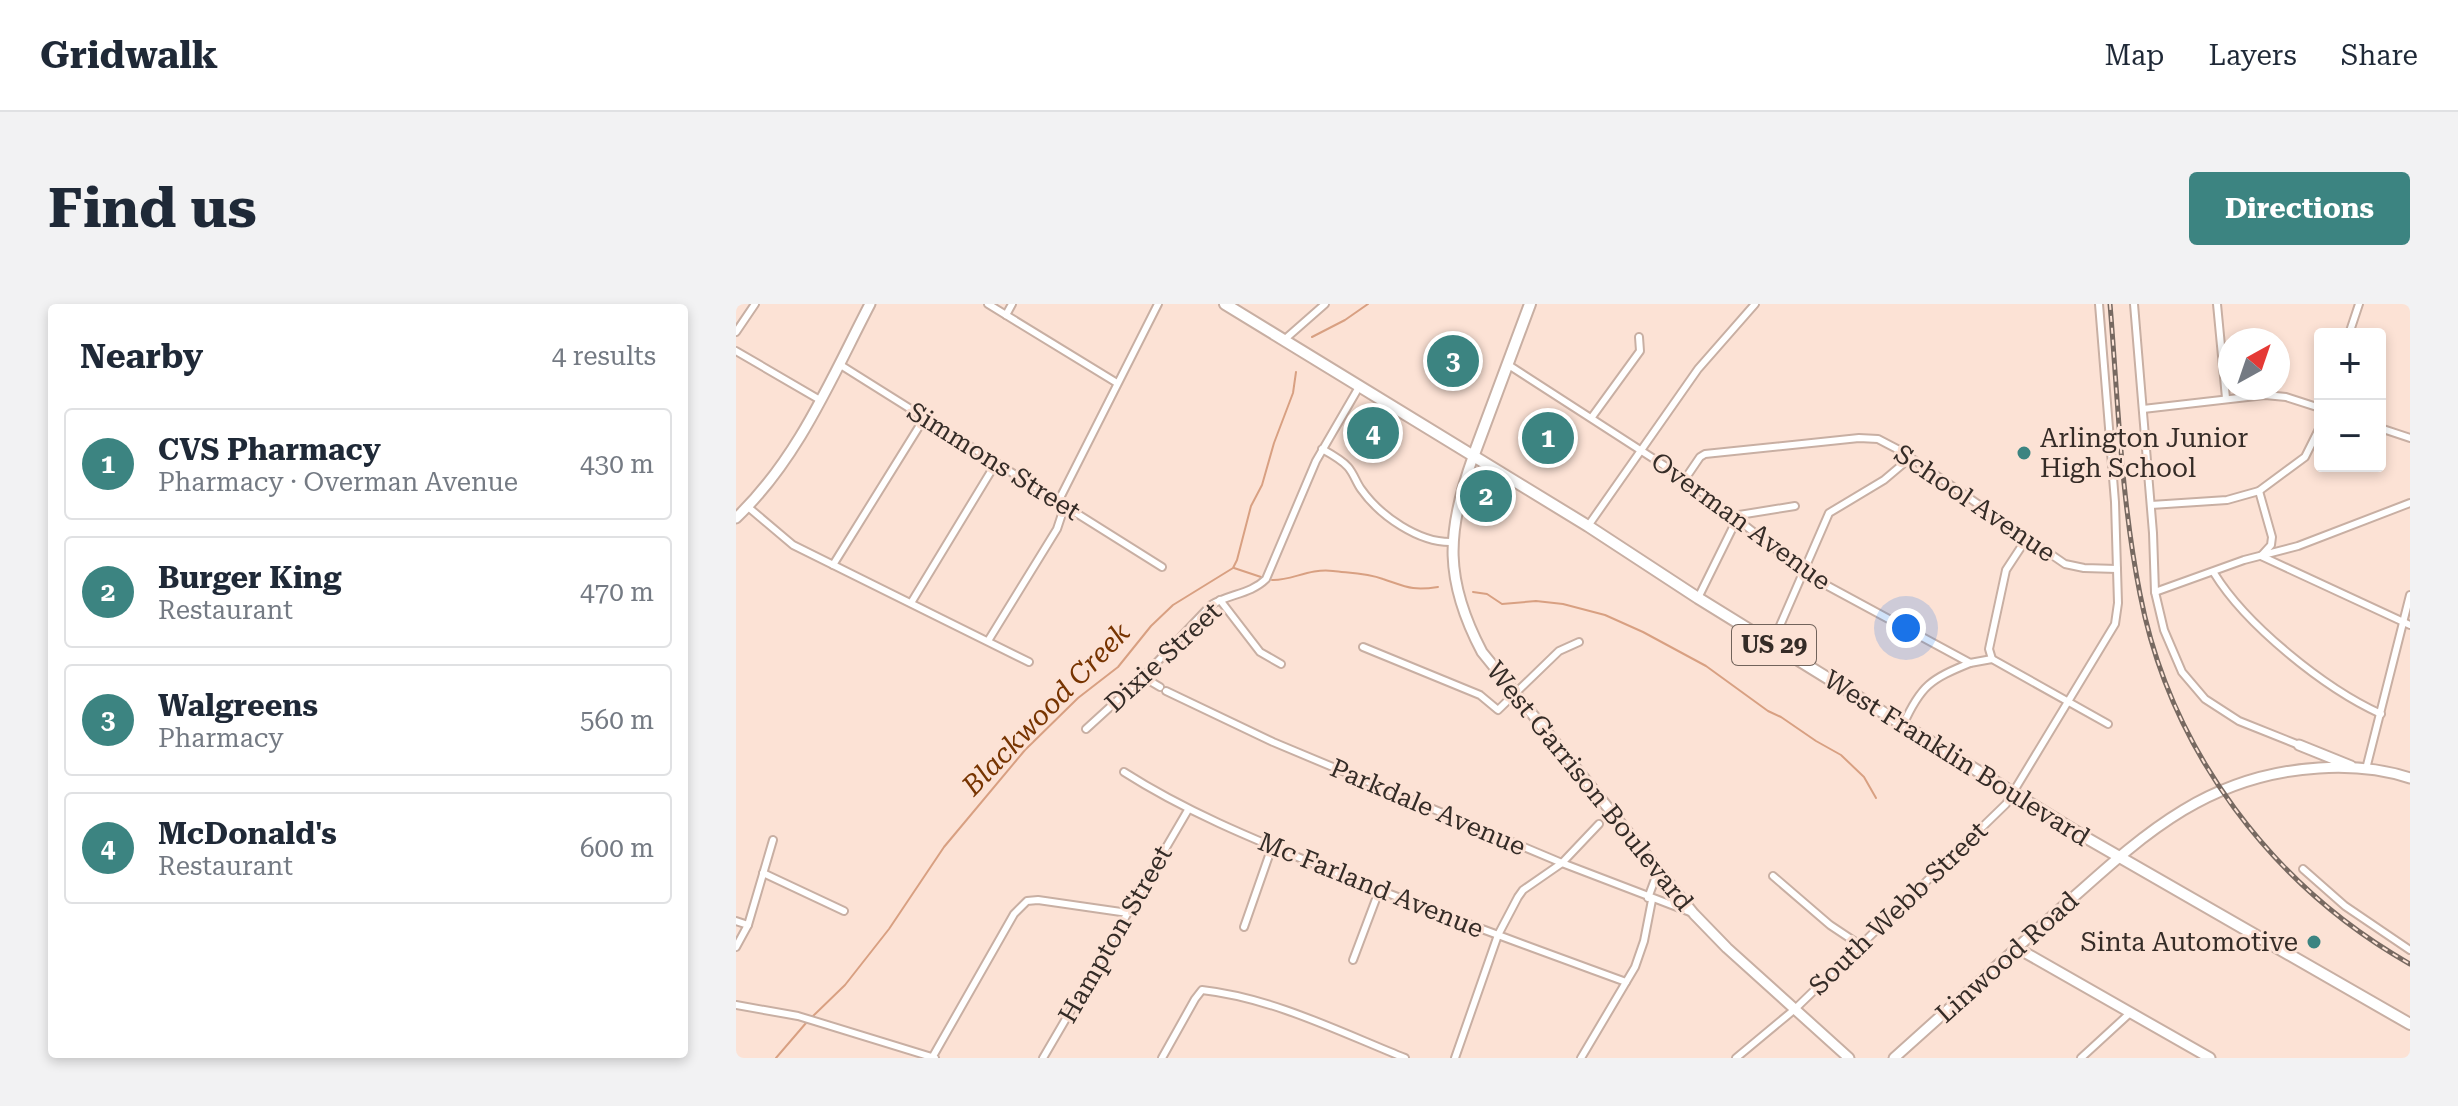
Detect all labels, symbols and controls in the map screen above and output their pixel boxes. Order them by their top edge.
text: Gridwalk [40,33,218,77]
text: Map [2105,39,2164,72]
text: Layers [2208,39,2297,72]
text: Share [2341,39,2418,72]
button: Directions [2189,172,2410,245]
text: Find us [48,175,257,241]
north arrow [2218,328,2290,400]
map controls [2314,328,2386,472]
button: + [2314,328,2386,400]
pin: 3 [1427,331,1479,391]
text: Nearby [80,336,203,376]
text: 4 results [552,341,656,371]
street label: Simmons Street [902,396,1086,526]
button: − [2314,400,2386,472]
pin: 4 [1347,403,1399,463]
pin: 1 [1522,408,1574,468]
place label: Arlington Junior High School [2040,423,2248,483]
text: CVS Pharmacy [158,432,381,467]
street label: School Avenue [1889,438,2061,568]
marker: Arlington Junior High School [2015,444,2033,462]
street label: Overman Avenue [1645,446,1837,596]
text: 1 [101,449,115,479]
text: 430 m [580,449,654,479]
pin: 2 [1460,466,1512,526]
text: Pharmacy · Overman Avenue [158,467,518,497]
text: Burger King [158,560,342,595]
text: 2 [101,577,115,607]
text: 470 m [580,577,654,607]
text: Restaurant [158,595,293,625]
street label: Dixie Street [1099,596,1227,718]
your location [1886,608,1926,648]
water label: Blackwood Creek [955,615,1137,803]
road number: US 29 [1732,625,1816,665]
street label: West Garrison Boulevard [1480,655,1700,917]
street label: West Franklin Boulevard [1819,664,2096,852]
text: Walgreens [158,688,318,723]
text: 3 [101,705,115,735]
text: 560 m [580,705,654,735]
text: Pharmacy [158,723,284,753]
street label: Parkdale Avenue [1326,752,1530,862]
street label: South Webb Street [1803,815,1993,1001]
text: McDonald's [158,816,337,851]
street label: Mc Farland Avenue [1254,826,1488,944]
text: 4 [101,833,115,863]
text: 600 m [580,833,654,863]
street label: Hampton Street [1052,840,1178,1028]
text: Restaurant [158,851,293,881]
street label: Linwood Road [1930,885,2085,1029]
place label: Sinta Automotive [2080,927,2298,957]
marker: Sinta Automotive [2305,933,2323,951]

